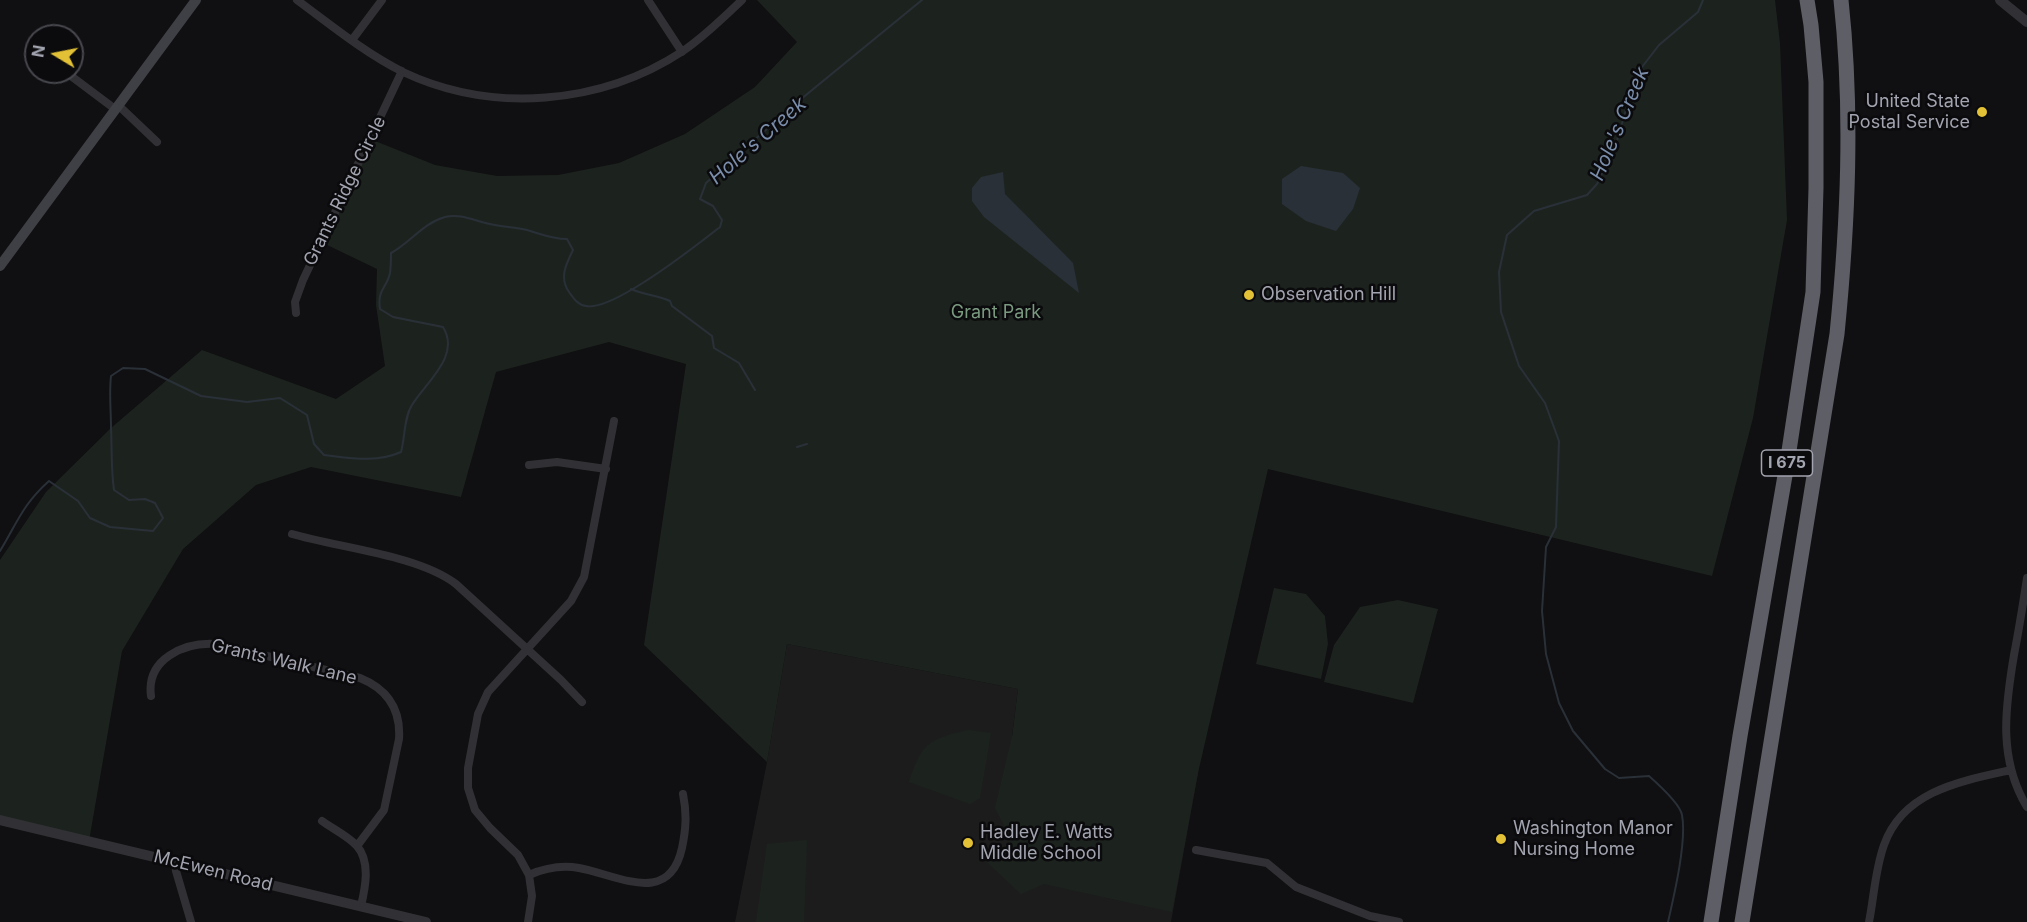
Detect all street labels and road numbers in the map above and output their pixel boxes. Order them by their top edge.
street label: Grants Ridge Circle [299,113,391,269]
road number: I 675 [1762,450,1812,476]
street label: Grants Walk Lane [209,635,359,689]
street label: McEwen Road [152,846,274,896]

